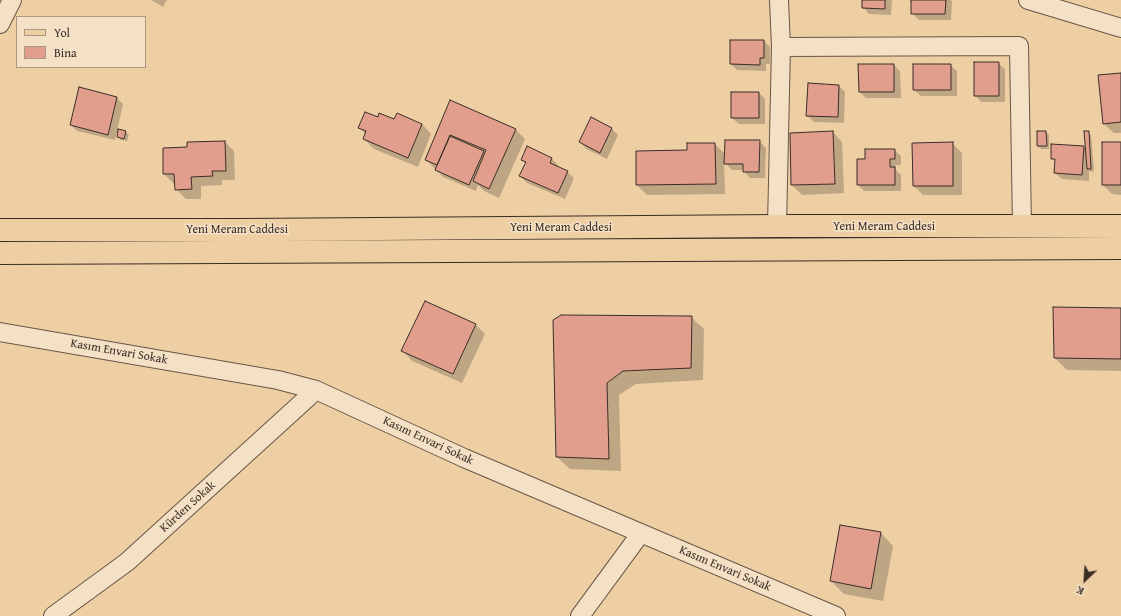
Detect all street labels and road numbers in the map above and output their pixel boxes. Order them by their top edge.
street label: Yeni Meram Caddesi [833,220,935,234]
street label: Yeni Meram Caddesi [510,221,612,235]
street label: Yeni Meram Caddesi [186,223,288,237]
street label: Kasım Envari Sokak [69,336,169,368]
street label: Kasım Envari Sokak [380,414,476,468]
street label: Kürden Sokak [157,478,219,536]
street label: Kasım Envari Sokak [677,543,773,595]

